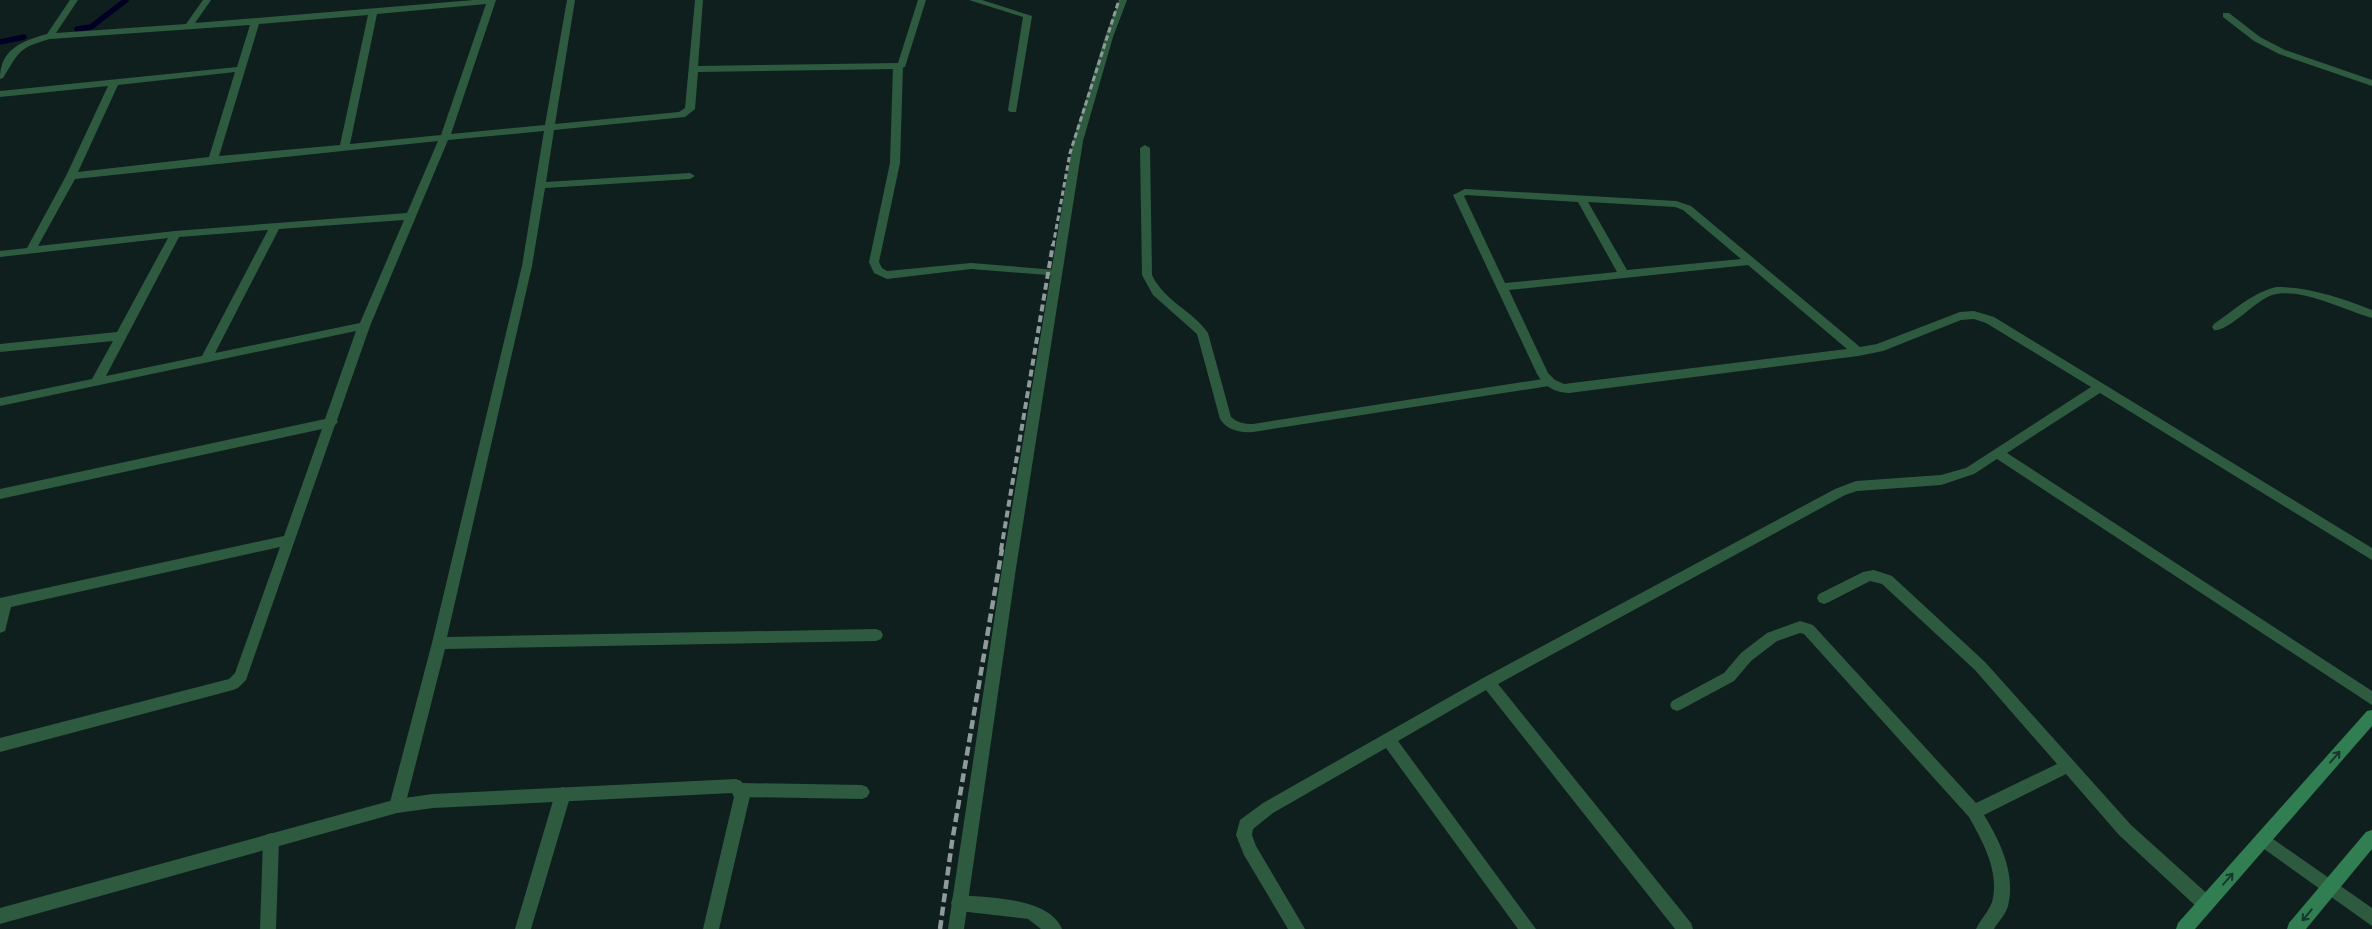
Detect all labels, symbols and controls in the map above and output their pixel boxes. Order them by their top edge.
one-way arrow [2330,751,2341,764]
one-way arrow [2222,873,2234,886]
one-way arrow [2302,908,2313,921]

